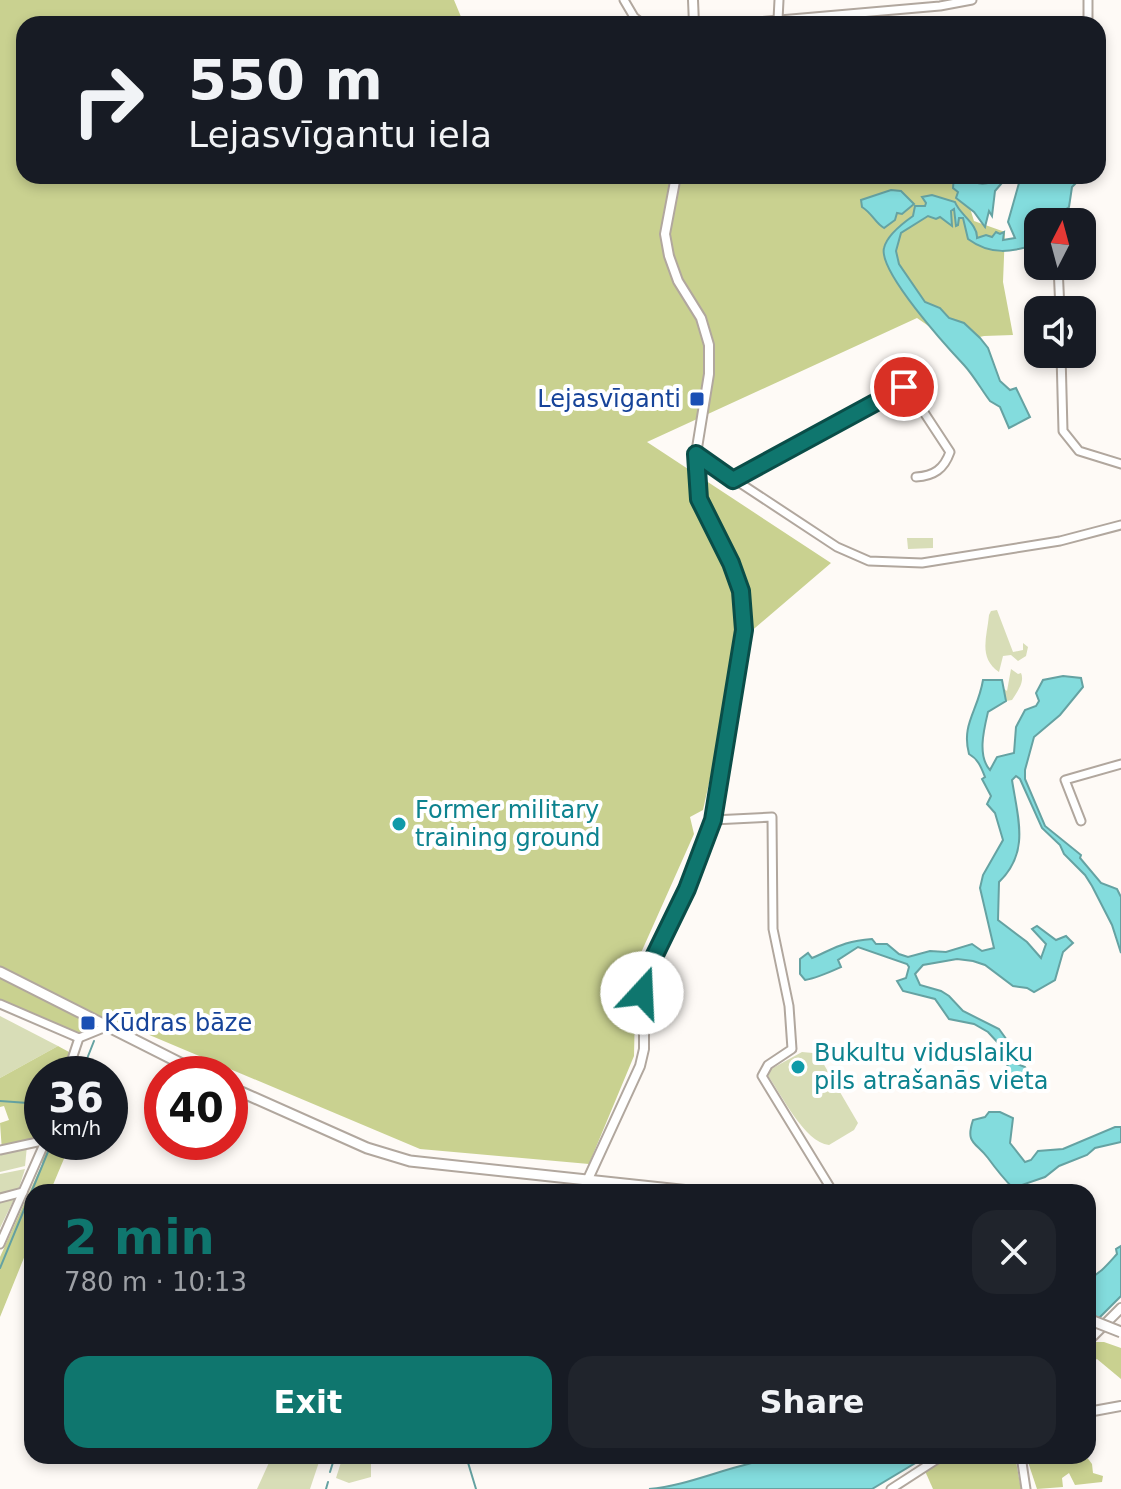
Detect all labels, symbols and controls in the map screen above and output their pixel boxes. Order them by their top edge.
text: 550 m [188,47,383,112]
icon: right [56,48,160,152]
text: Lejasvīgantu iela [188,114,492,155]
north arrow [1024,208,1096,280]
map controls [1024,208,1096,368]
button: sound [1024,296,1096,368]
pin [870,353,938,421]
icon: arrive [882,365,926,409]
place label: Lejasvīganti [537,385,681,413]
marker: Lejasvīganti [688,390,706,408]
place label: Former military training ground [415,796,601,852]
marker: Former military training ground [390,815,408,833]
position arrow [600,951,684,1035]
place label: Kūdras bāze [104,1009,252,1037]
marker: Kūdras bāze [79,1014,97,1032]
place label: Bukultu viduslaiku pils atrašanās vieta [814,1039,1048,1095]
speed limit sign: 40 [144,1056,248,1160]
marker: Bukultu viduslaiku pils atrašanās vieta [789,1058,807,1076]
text: 36 [48,1075,104,1121]
text: km/h [51,1116,101,1140]
text: 2 min [64,1209,215,1265]
button: close [972,1210,1056,1294]
text: 780 m · 10:13 [64,1267,247,1297]
button: Exit [64,1356,552,1448]
button: Share [568,1356,1056,1448]

